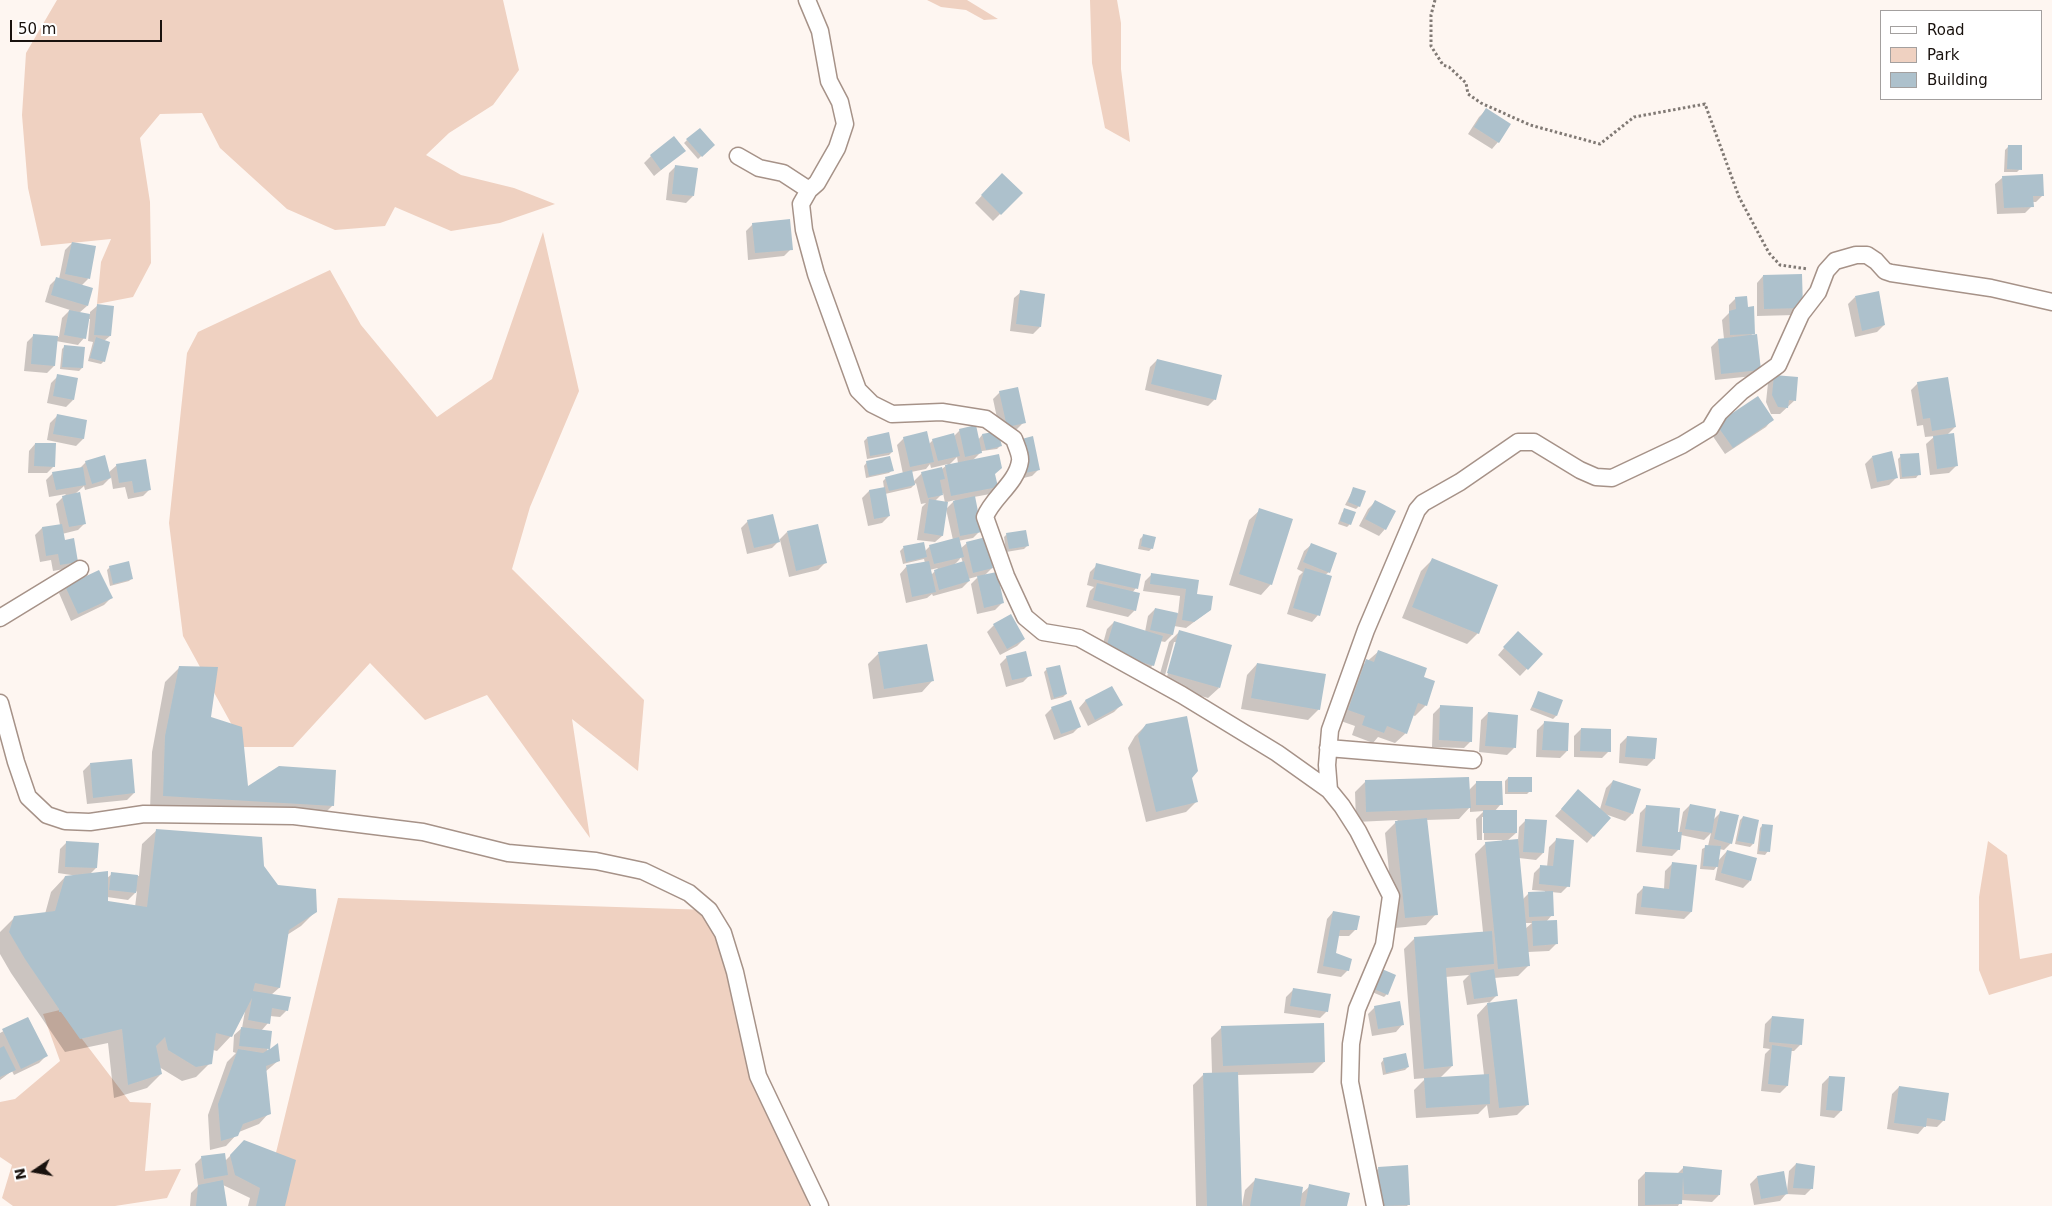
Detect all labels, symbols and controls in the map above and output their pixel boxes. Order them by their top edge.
scale bar [12,10,165,42]
legend [1880,10,2042,100]
text: 50 m [18,20,56,38]
text: Road [1927,21,1965,39]
text: Park [1927,46,1959,64]
text: Building [1927,71,1988,89]
north arrow [10,1146,60,1196]
text: N [11,1167,29,1182]

